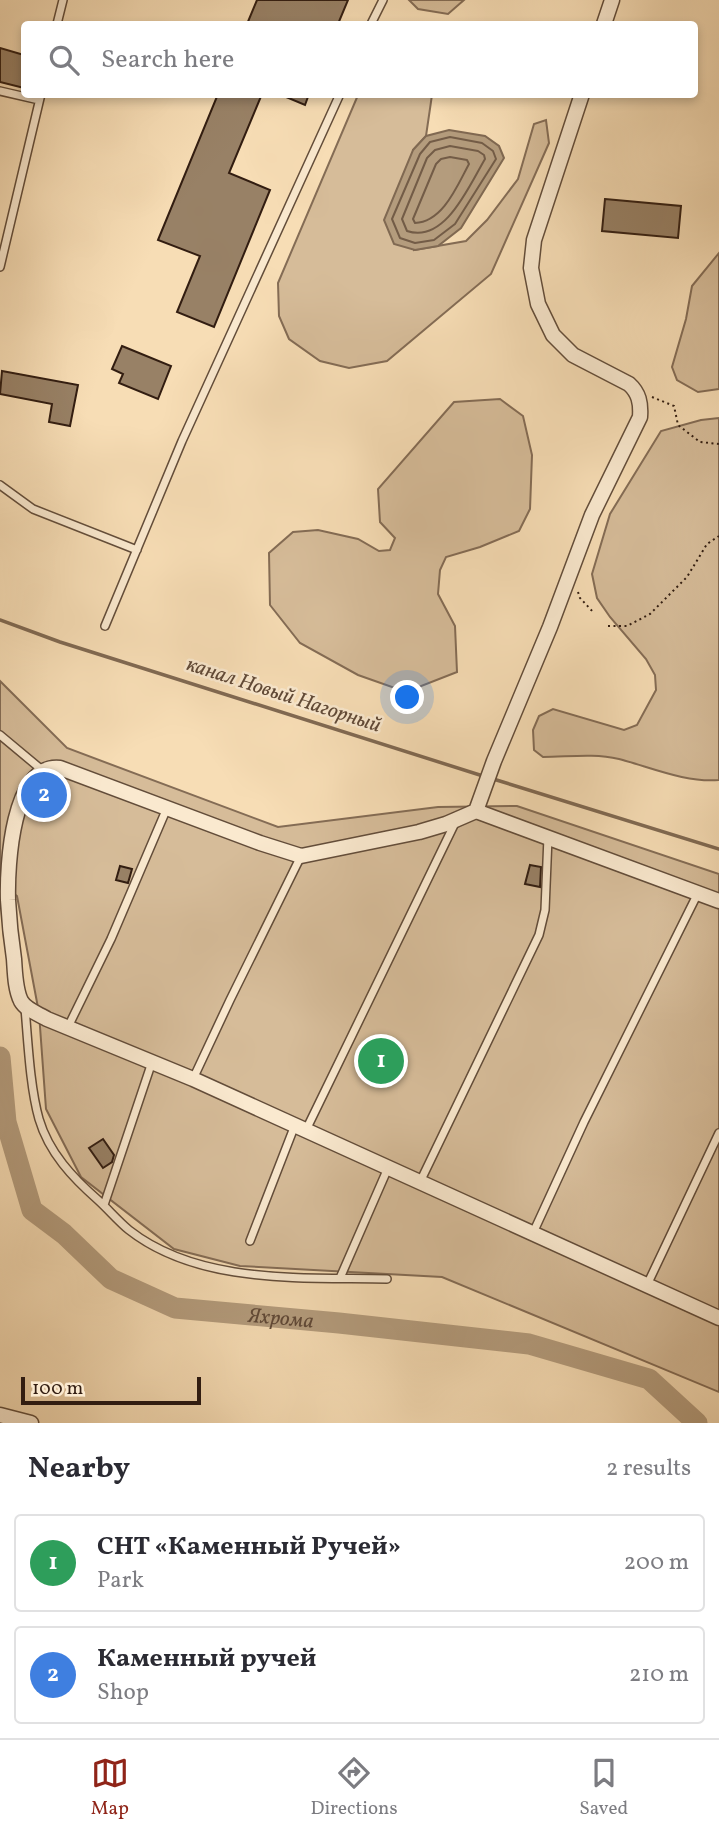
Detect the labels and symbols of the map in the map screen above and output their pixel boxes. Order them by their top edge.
water label: канал Новый Нагорный [182,650,385,741]
your location [390,680,424,714]
pin: 2 [21,769,67,821]
pin: 1 [358,1035,404,1087]
water label: Яхрома [246,1302,315,1337]
scale bar [21,1374,201,1406]

